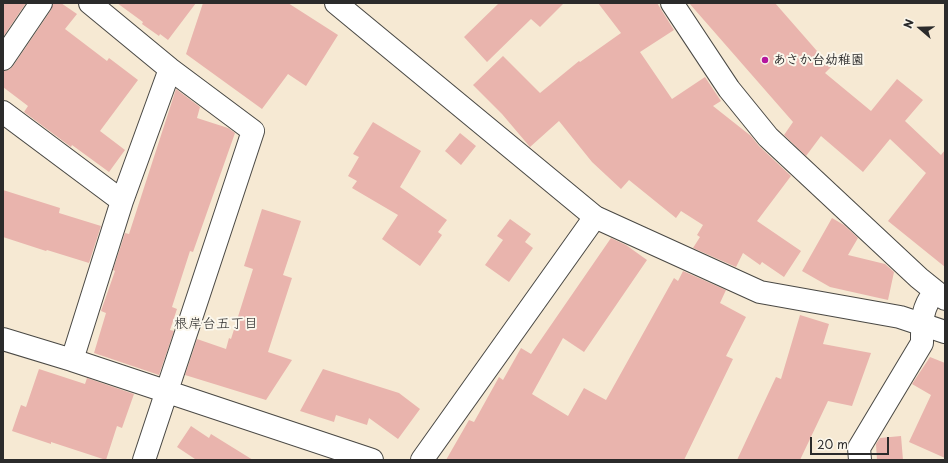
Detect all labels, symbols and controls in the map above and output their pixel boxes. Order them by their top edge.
north arrow [900,8,940,48]
text: N [899,17,918,31]
place label: あさか台幼稚園 [773,52,864,68]
marker: あさか台幼稚園 [760,55,770,65]
district label: 根岸台五丁目 [174,316,258,332]
scale bar [812,429,891,455]
text: 20 m [817,435,848,453]

